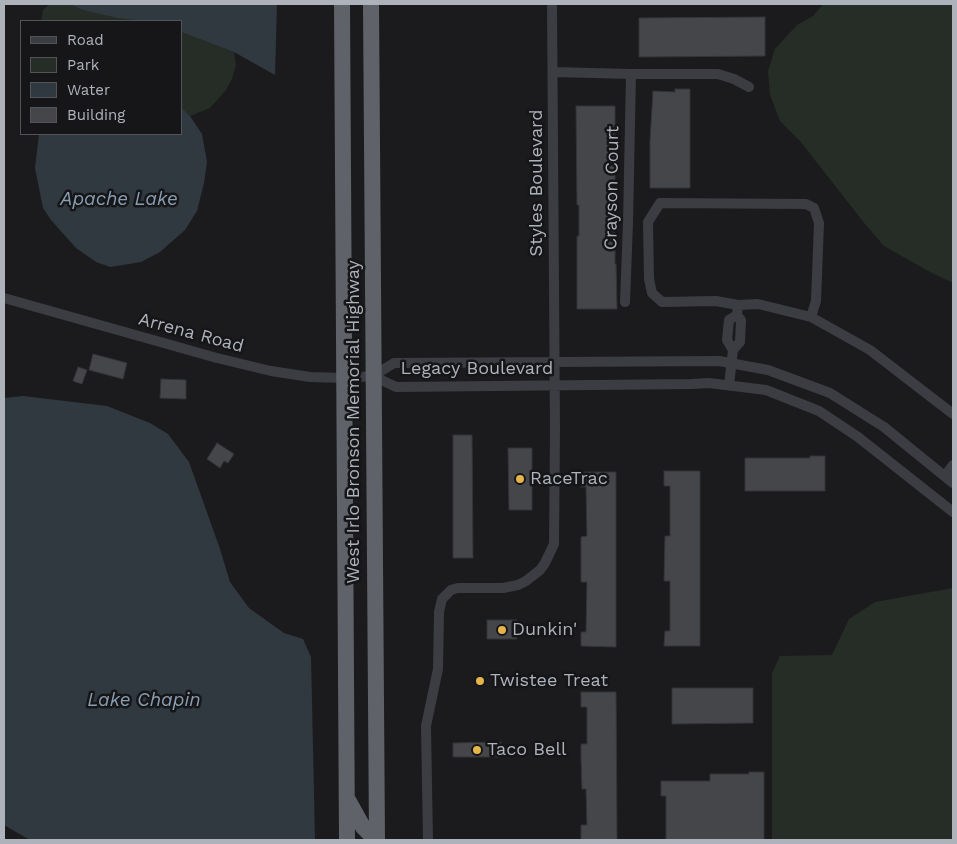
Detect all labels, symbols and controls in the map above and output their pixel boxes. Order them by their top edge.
legend [20,20,182,135]
text: Road [67,31,104,49]
text: Park [67,56,99,74]
text: Water [67,81,110,99]
text: Building [67,106,125,124]
street label: Styles Boulevard [526,110,548,256]
street label: Crayson Court [600,126,624,250]
water label: Apache Lake [60,188,178,210]
street label: West Irlo Bronson Memorial Highway [343,260,365,584]
street label: Arrena Road [136,309,246,357]
street label: Legacy Boulevard [401,358,553,380]
place label: RaceTrac [530,468,608,490]
marker: RaceTrac [514,473,526,485]
place label: Dunkin' [512,619,577,641]
marker: Dunkin' [496,624,508,636]
place label: Twistee Treat [490,670,608,692]
marker: Twistee Treat [474,675,486,687]
water label: Lake Chapin [87,689,201,711]
place label: Taco Bell [487,739,566,761]
marker: Taco Bell [471,744,483,756]

